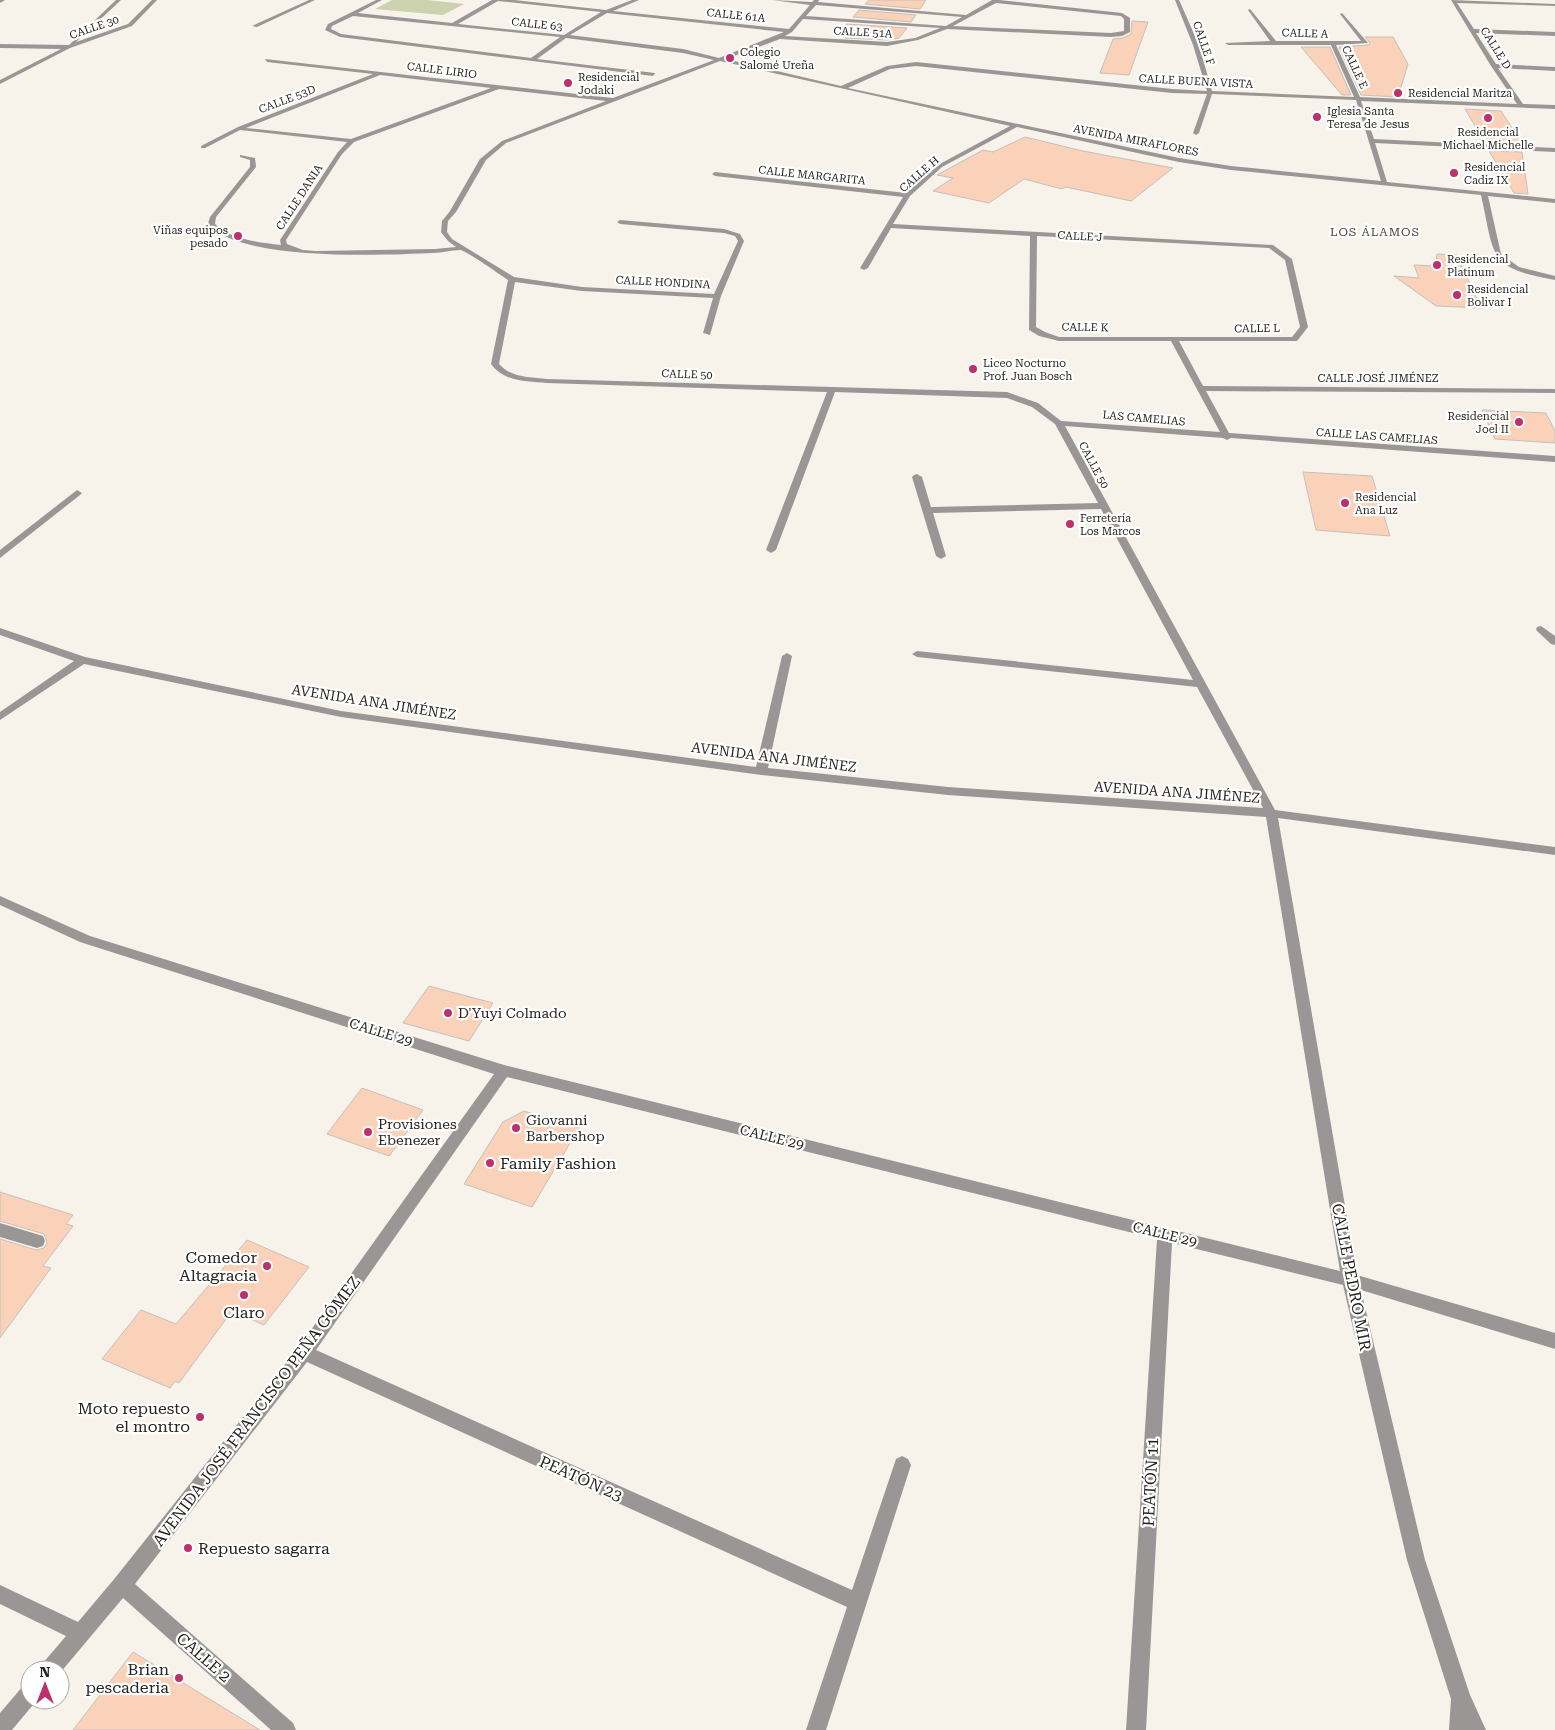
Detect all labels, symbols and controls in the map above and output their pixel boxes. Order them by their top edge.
street label: CALLE 61A [706,6,766,25]
street label: CALLE 30 [68,13,121,42]
street label: CALLE 63 [511,15,563,34]
street label: CALLE F [1190,19,1217,67]
street label: CALLE 51A [833,24,893,41]
street label: CALLE D [1477,25,1514,72]
street label: CALLE A [1281,26,1329,41]
street label: CALLE E [1339,44,1370,91]
place label: Colegio Salomé Ureña [740,46,814,72]
marker: Colegio Salomé Ureña [724,52,736,64]
street label: CALLE LIRIO [406,60,478,81]
place label: Residencial Jodaki [578,71,640,97]
street label: CALLE BUENA VISTA [1138,72,1254,91]
marker: Residencial Jodaki [562,77,574,89]
street label: CALLE 53D [257,83,317,116]
marker: Residencial Maritza [1392,87,1404,99]
place label: Residencial Maritza [1408,87,1512,100]
place label: Iglesia Santa Teresa de Jesus [1327,105,1409,131]
marker: Iglesia Santa Teresa de Jesus [1311,111,1323,123]
marker: Residencial Michael Michelle [1482,112,1494,124]
street label: AVENIDA MIRAFLORES [1072,122,1200,159]
place label: Residencial Michael Michelle [1442,126,1534,152]
street label: CALLE H [897,154,942,195]
place label: Residencial Cadiz IX [1464,161,1526,187]
street label: CALLE DANIA [273,162,326,233]
street label: CALLE MARGARITA [758,163,866,188]
marker: Residencial Cadiz IX [1448,167,1460,179]
place label: Viñas equipos pesado [153,224,228,250]
district label: LOS ÁLAMOS [1330,225,1420,239]
street label: CALLE J [1057,229,1103,244]
marker: Viñas equipos pesado [232,230,244,242]
place label: Residencial Platinum [1447,253,1509,279]
marker: Residencial Platinum [1431,259,1443,271]
street label: CALLE HONDINA [615,274,711,291]
place label: Residencial Bolivar I [1467,283,1529,309]
marker: Residencial Bolivar I [1451,289,1463,301]
street label: CALLE K [1061,321,1109,334]
street label: CALLE L [1234,322,1280,335]
place label: Liceo Nocturno Prof. Juan Bosch [983,357,1072,383]
marker: Liceo Nocturno Prof. Juan Bosch [967,363,979,375]
street label: CALLE 50 [661,367,713,382]
street label: CALLE JOSÉ JIMÉNEZ [1317,371,1439,385]
street label: LAS CAMELIAS [1102,408,1186,429]
place label: Residencial Joel II [1448,410,1510,436]
marker: Residencial Joel II [1513,416,1525,428]
street label: CALLE LAS CAMELIAS [1316,426,1439,447]
street label: CALLE 50 [1076,440,1111,491]
place label: Residencial Ana Luz [1355,491,1417,517]
marker: Residencial Ana Luz [1339,497,1351,509]
place label: Ferretería Los Marcos [1080,512,1141,538]
marker: Ferretería Los Marcos [1064,518,1076,530]
street label: AVENIDA ANA JIMÉNEZ [291,681,457,723]
street label: AVENIDA ANA JIMÉNEZ [690,739,858,775]
street label: AVENIDA ANA JIMÉNEZ [1093,778,1261,806]
place label: D'Yuyi Colmado [458,1005,567,1021]
marker: D'Yuyi Colmado [442,1007,454,1019]
street label: CALLE 29 [347,1015,415,1049]
place label: Giovanni Barbershop [526,1112,605,1144]
place label: Provisiones Ebenezer [378,1116,457,1148]
street label: CALLE 29 [738,1121,806,1153]
marker: Giovanni Barbershop [510,1122,522,1134]
marker: Provisiones Ebenezer [362,1126,374,1138]
place label: Family Fashion [500,1154,616,1173]
marker: Family Fashion [484,1157,496,1169]
street label: CALLE PEDRO MIR [1328,1202,1375,1352]
street label: CALLE 29 [1131,1218,1199,1250]
place label: Comedor Altagracia [179,1248,257,1285]
marker: Comedor Altagracia [261,1260,273,1272]
street label: AVENIDA JOSÉ FRANCISCO PEÑA GÓMEZ [149,1273,364,1550]
marker: Claro [238,1289,250,1301]
place label: Claro [223,1303,265,1322]
place label: Moto repuesto el montro [78,1399,190,1436]
marker: Moto repuesto el montro [194,1411,206,1423]
street label: PEATÓN 11 [1139,1437,1162,1527]
street label: PEATÓN 23 [536,1452,625,1505]
place label: Repuesto sagarra [198,1539,330,1558]
marker: Repuesto sagarra [182,1542,194,1554]
street label: CALLE 2 [173,1629,235,1686]
north arrow [20,1660,70,1710]
place label: Brian pescaderia [85,1660,169,1697]
text: N [40,1664,51,1680]
marker: Brian pescaderia [173,1672,185,1684]

